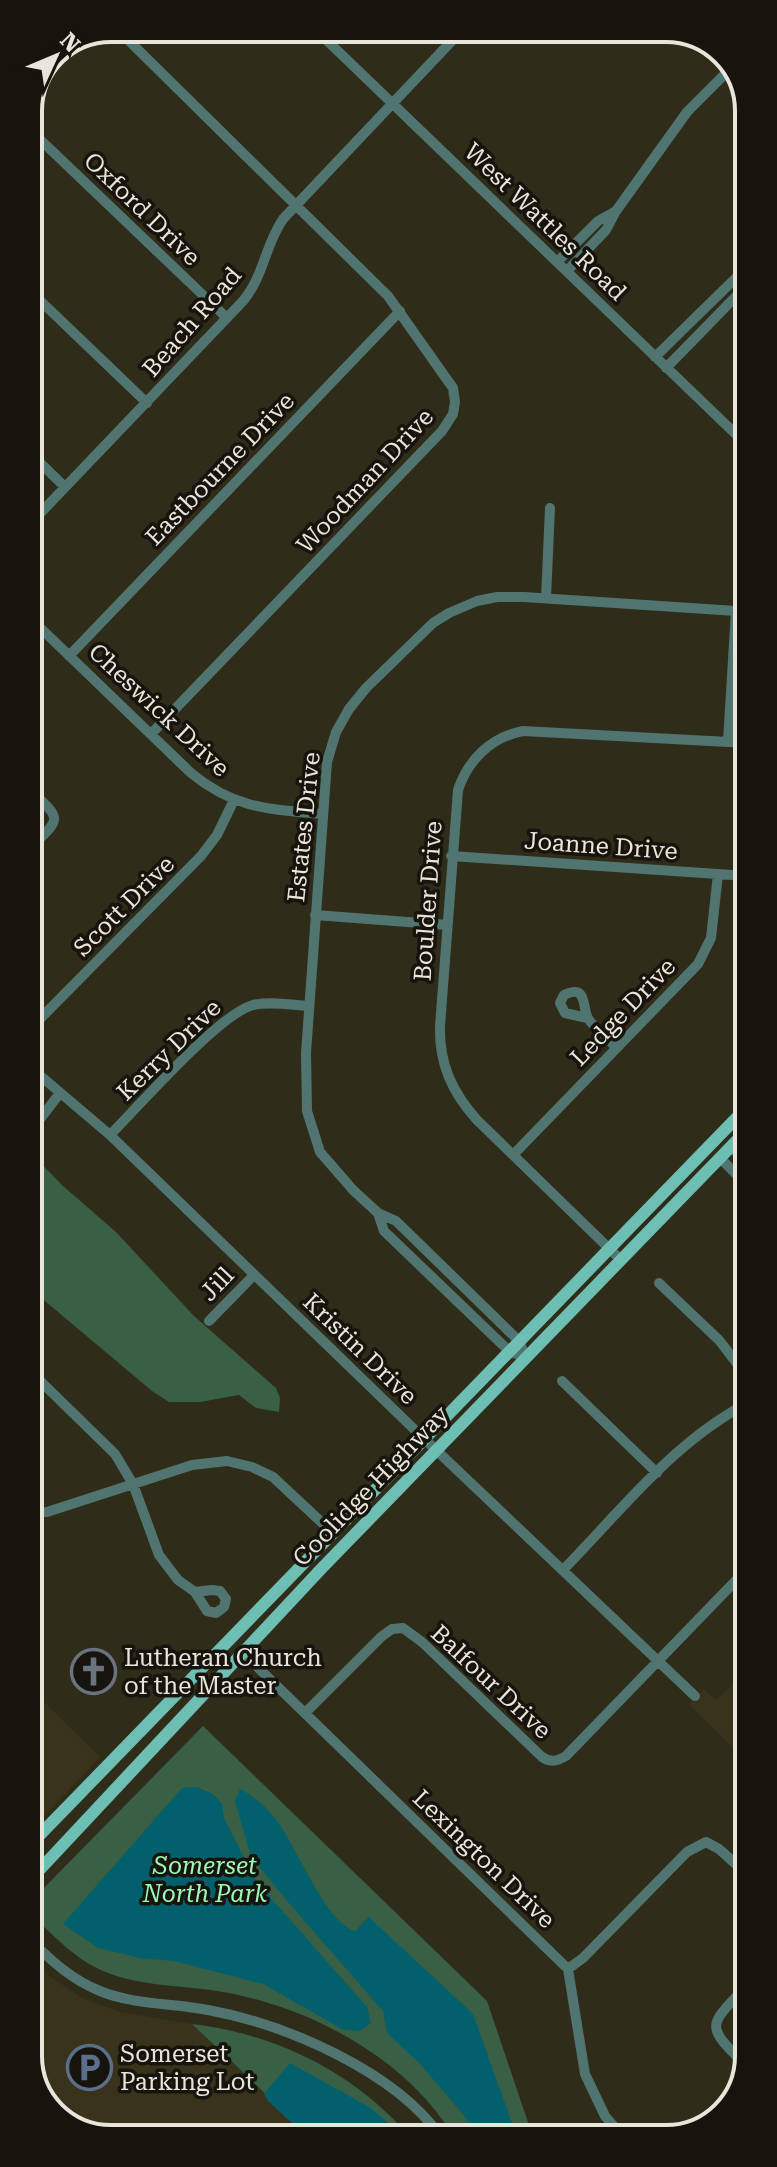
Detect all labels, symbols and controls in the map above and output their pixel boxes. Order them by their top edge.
north arrow [16,16,96,96]
text: N [55,28,85,57]
street label: West Wattles Road [458,138,632,306]
street label: Oxford Drive [78,147,206,271]
street label: Beach Road [137,262,247,382]
street label: Eastbourne Drive [140,387,300,551]
street label: Woodman Drive [291,403,439,559]
street label: Cheswick Drive [83,638,235,782]
street label: Estates Drive [282,751,326,903]
street label: Boulder Drive [408,820,448,982]
street label: Joanne Drive [523,827,679,865]
street label: Scott Drive [68,850,180,962]
street label: Ledge Drive [565,952,681,1072]
street label: Kerry Drive [111,994,227,1106]
street label: Jill [194,1261,240,1307]
street label: Kristin Drive [297,1288,423,1410]
street label: Coolidge Highway [287,1399,455,1572]
street label: Balfour Drive [425,1619,557,1745]
place label: Lutheran Church of the Master [124,1644,322,1700]
church icon: Lutheran Church of the Master [69,1648,117,1696]
street label: Lexington Drive [407,1784,561,1934]
park label: Somerset North Park [142,1852,267,1908]
place label: Somerset Parking Lot [120,2040,254,2096]
parking icon: Somerset Parking Lot [65,2044,113,2092]

